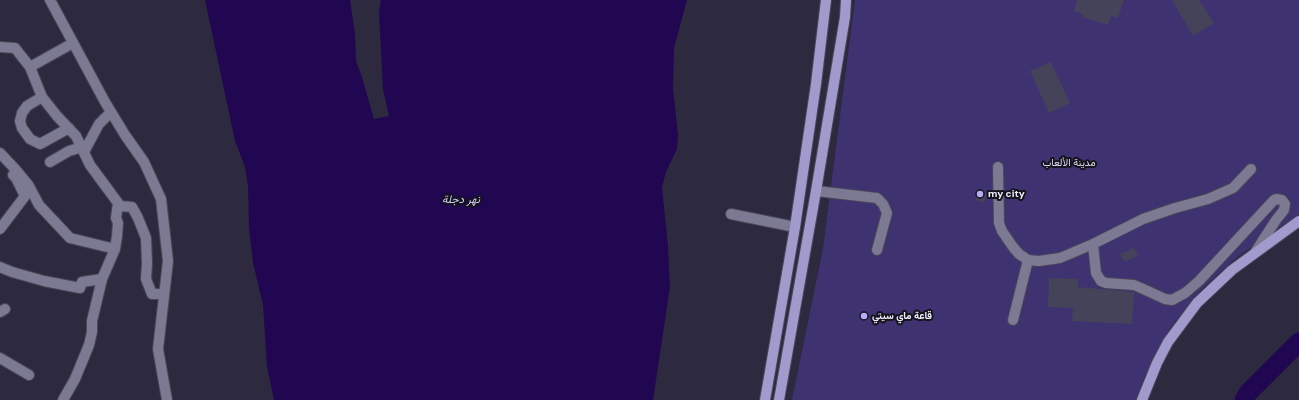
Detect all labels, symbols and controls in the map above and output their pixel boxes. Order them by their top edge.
park label: مدينة الألعاب [1043,157,1095,169]
place label: my city [988,188,1025,200]
marker: my city [975,189,985,199]
water label: نهر دجلة [442,193,480,207]
place label: قاعة ماي سيتي [872,310,932,322]
marker: قاعة ماي سيتي [859,311,869,321]

